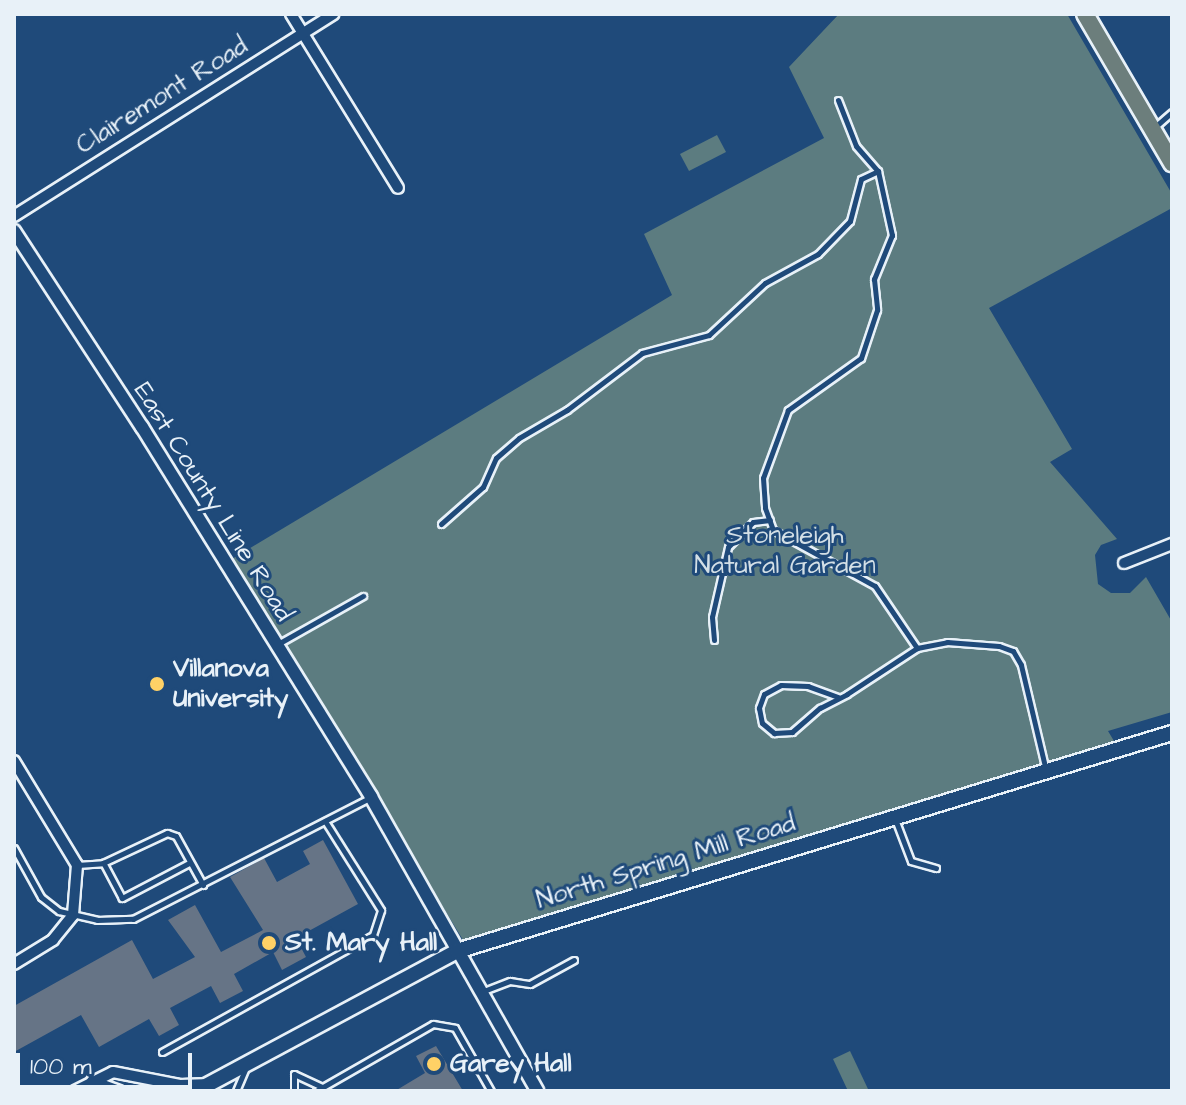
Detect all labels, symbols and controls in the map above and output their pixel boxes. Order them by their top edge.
street label: Clairemont Road [70,31,254,161]
street label: East County Line Road [127,377,299,627]
park label: Stoneleigh Natural Garden [694,520,876,582]
place label: Villanova University [173,653,288,714]
marker: Villanova University [148,675,166,693]
street label: North Spring Mill Road [533,808,799,916]
place label: St. Mary Hall [285,927,437,959]
marker: St. Mary Hall [260,934,278,952]
scale bar [20,1037,196,1087]
place label: Garey Hall [450,1048,571,1080]
text: 100 m [30,1050,92,1084]
marker: Garey Hall [425,1055,443,1073]

